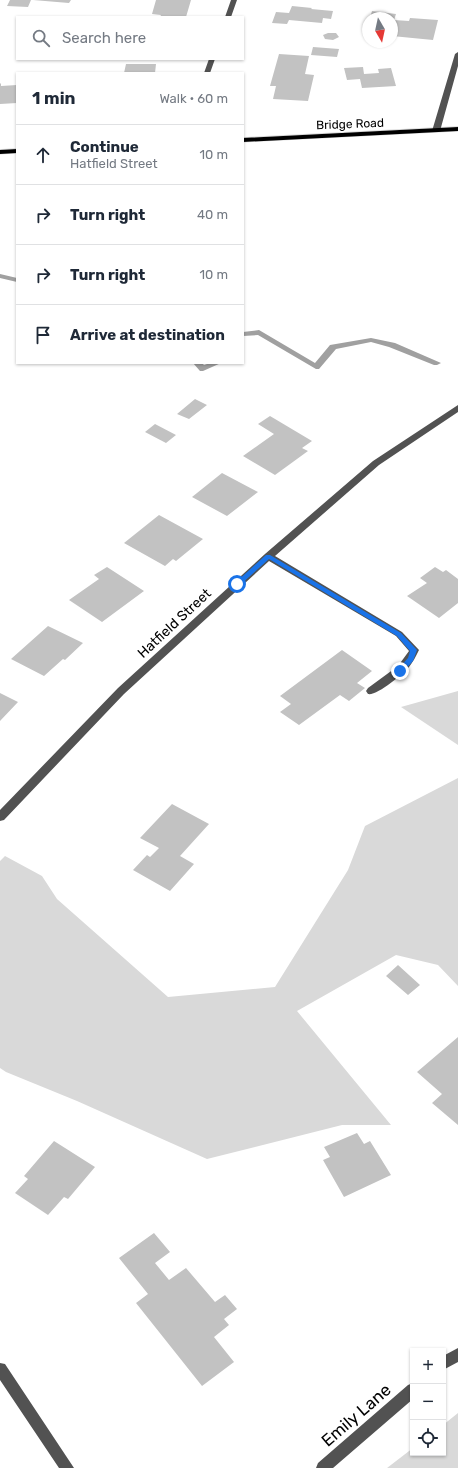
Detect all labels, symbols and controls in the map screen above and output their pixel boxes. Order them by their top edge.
north arrow [362,12,398,48]
search box [16,16,244,60]
icon: search [30,27,52,49]
text: Search here [62,29,146,47]
text: 1 min [32,88,75,108]
text: Walk · 60 m [159,91,228,106]
street label: Bridge Road [316,116,384,132]
text: Continue [70,138,139,156]
icon: ahead [32,144,54,166]
text: 10 m [199,147,228,162]
text: Hatfield Street [70,156,158,171]
icon: right [32,204,54,226]
text: Turn right [70,206,145,224]
text: 40 m [197,207,228,222]
icon: right [32,264,54,286]
text: Turn right [70,266,145,284]
text: 10 m [199,267,228,282]
icon: arrive [32,324,54,346]
text: Arrive at destination [70,326,225,344]
route start [228,575,246,593]
street label: Hatfield Street [134,585,215,662]
route end [391,662,409,680]
map controls [410,1348,446,1456]
button: + [410,1348,446,1384]
street label: Emily Lane [317,1379,395,1451]
button: − [410,1384,446,1420]
button: locate [410,1420,446,1456]

